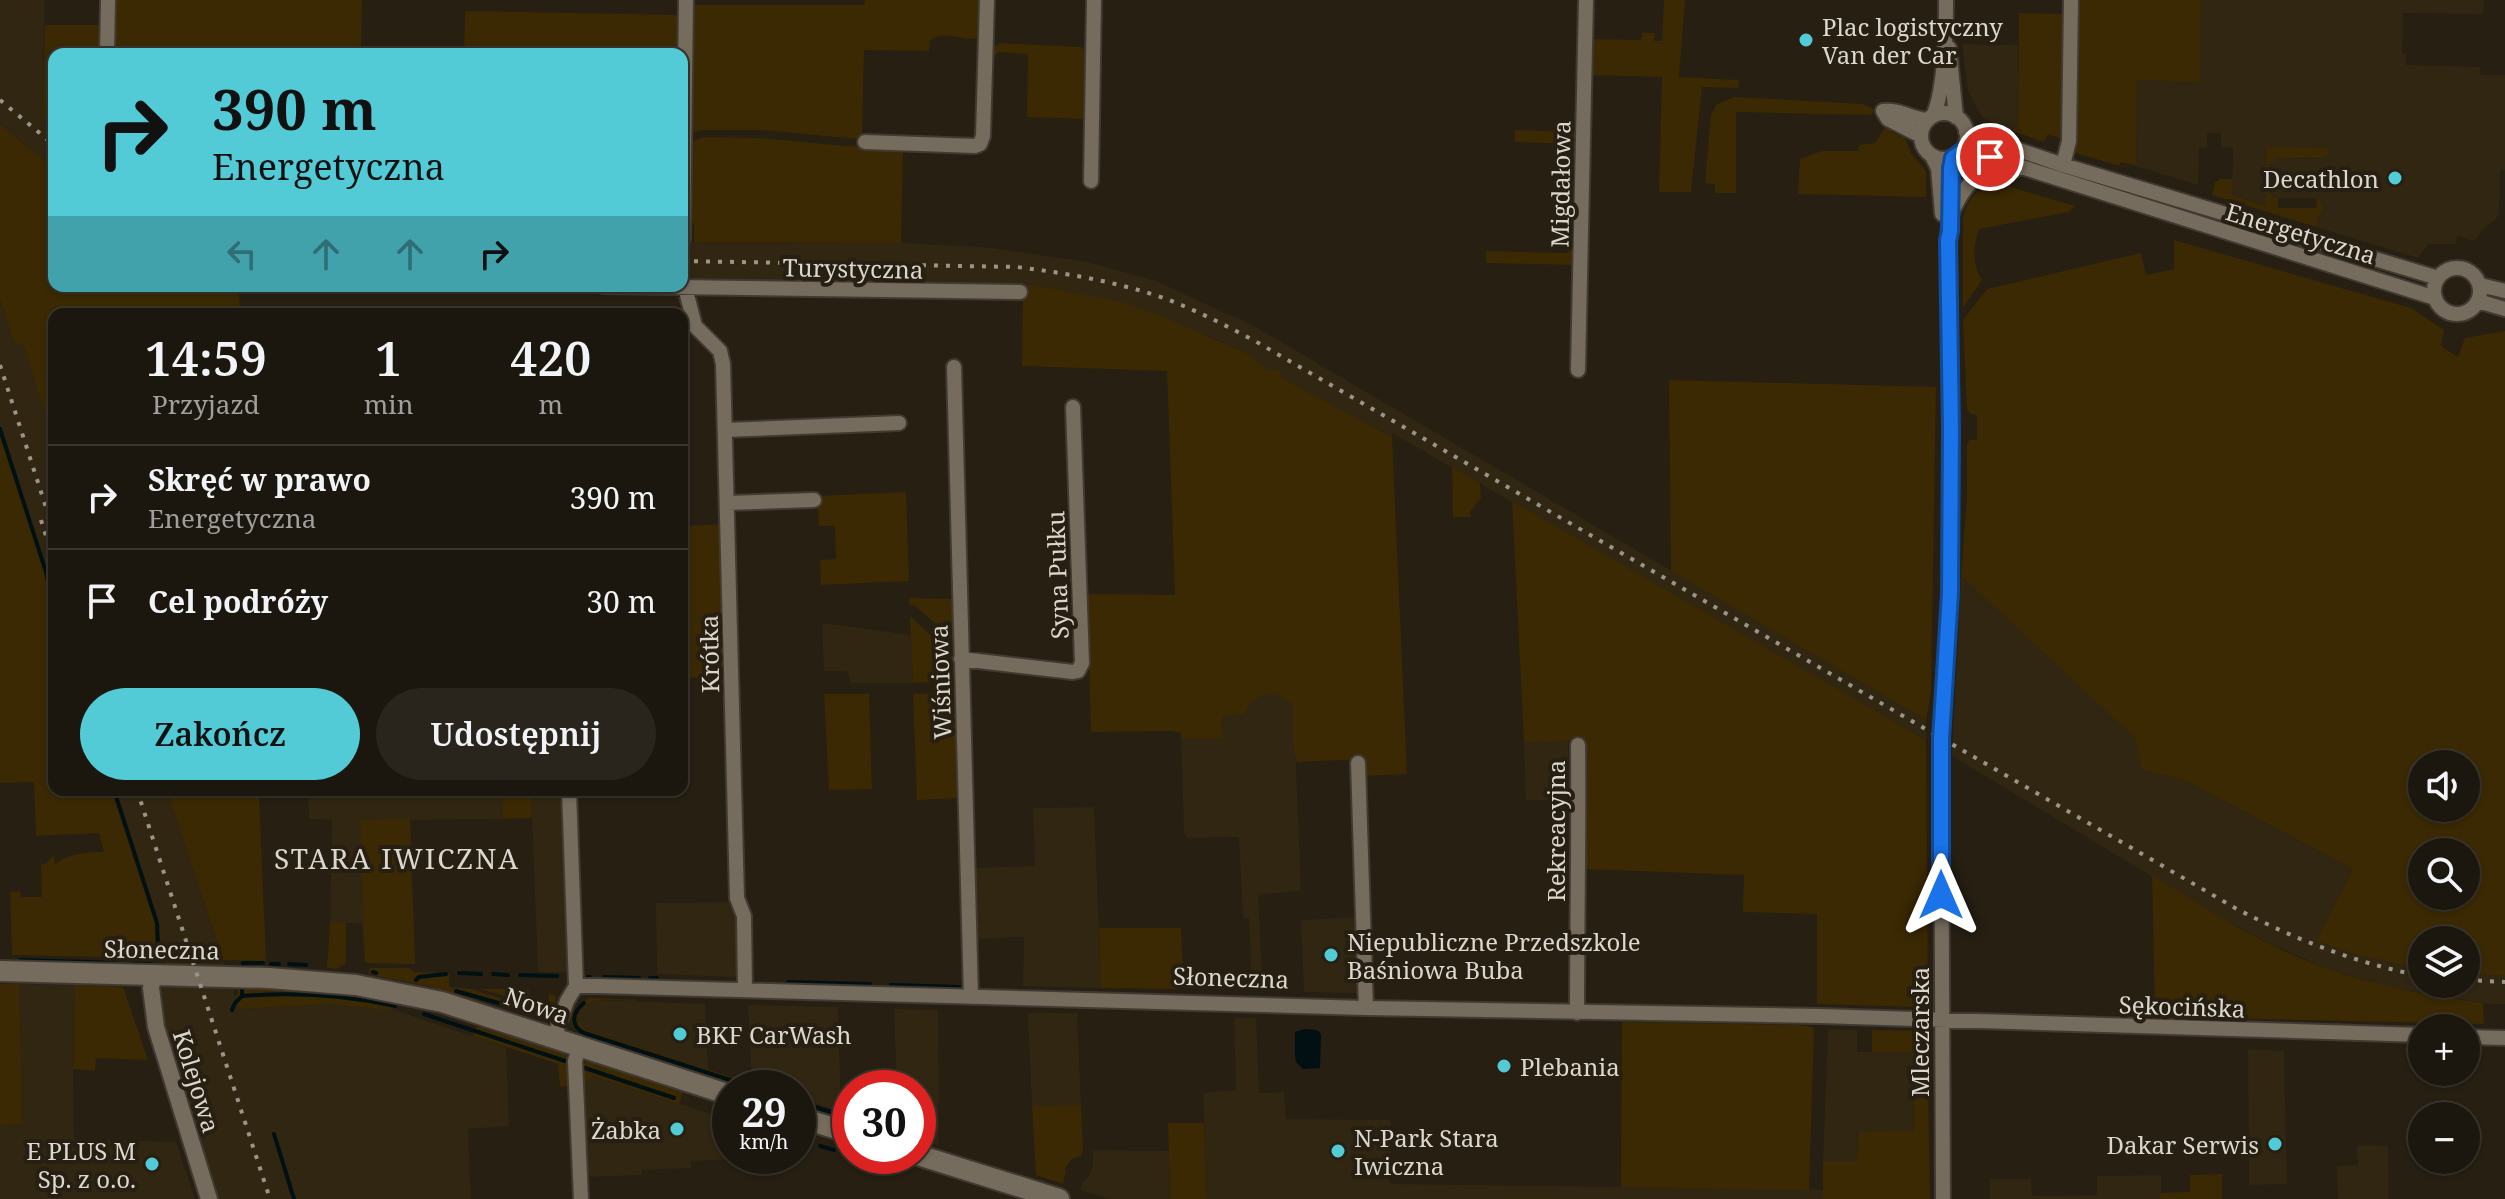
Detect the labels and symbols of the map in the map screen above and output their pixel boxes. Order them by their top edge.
place label: Plac logistyczny Van der Car [1822,10,2003,71]
marker: Plac logistyczny Van der Car [1797,31,1815,49]
street label: Migdałowa [1542,120,1578,248]
pin [1956,123,2024,191]
place label: Decathlon [2263,162,2379,195]
marker: Decathlon [2386,169,2404,187]
street label: Energetyczna [2222,195,2380,271]
street label: Turystyczna [782,250,924,286]
street label: Syna Pułku [1038,510,1076,640]
street label: Krótka [692,615,726,693]
street label: Wiśniowa [922,624,958,740]
street label: Rekreacyjna [1539,760,1572,902]
district label: STARA IWICZNA [274,839,520,877]
position arrow [1899,853,1983,937]
place label: Niepubliczne Przedszkole Baśniowa Buba [1347,925,1641,986]
street label: Słoneczna [104,931,220,967]
marker: Niepubliczne Przedszkole Baśniowa Buba [1322,946,1340,964]
street label: Słoneczna [1172,958,1290,996]
street label: Mleczarska [1903,967,1936,1097]
street label: Nowa [500,979,574,1031]
street label: Sękocińska [2118,987,2246,1025]
place label: BKF CarWash [696,1018,851,1051]
marker: BKF CarWash [671,1025,689,1043]
street label: Kolejowa [166,1026,228,1136]
place label: Plebania [1520,1050,1620,1083]
marker: Plebania [1495,1057,1513,1075]
speed limit sign: 30 [832,1070,936,1174]
place label: Żabka [591,1113,661,1146]
marker: Żabka [668,1120,686,1138]
place label: N-Park Stara Iwiczna [1354,1121,1499,1182]
place label: Dakar Serwis [2107,1128,2259,1161]
place label: E PLUS M Sp. z o.o. [26,1134,136,1195]
marker: Dakar Serwis [2266,1135,2284,1153]
marker: N-Park Stara Iwiczna [1329,1142,1347,1160]
marker: E PLUS M Sp. z o.o. [143,1155,161,1173]

